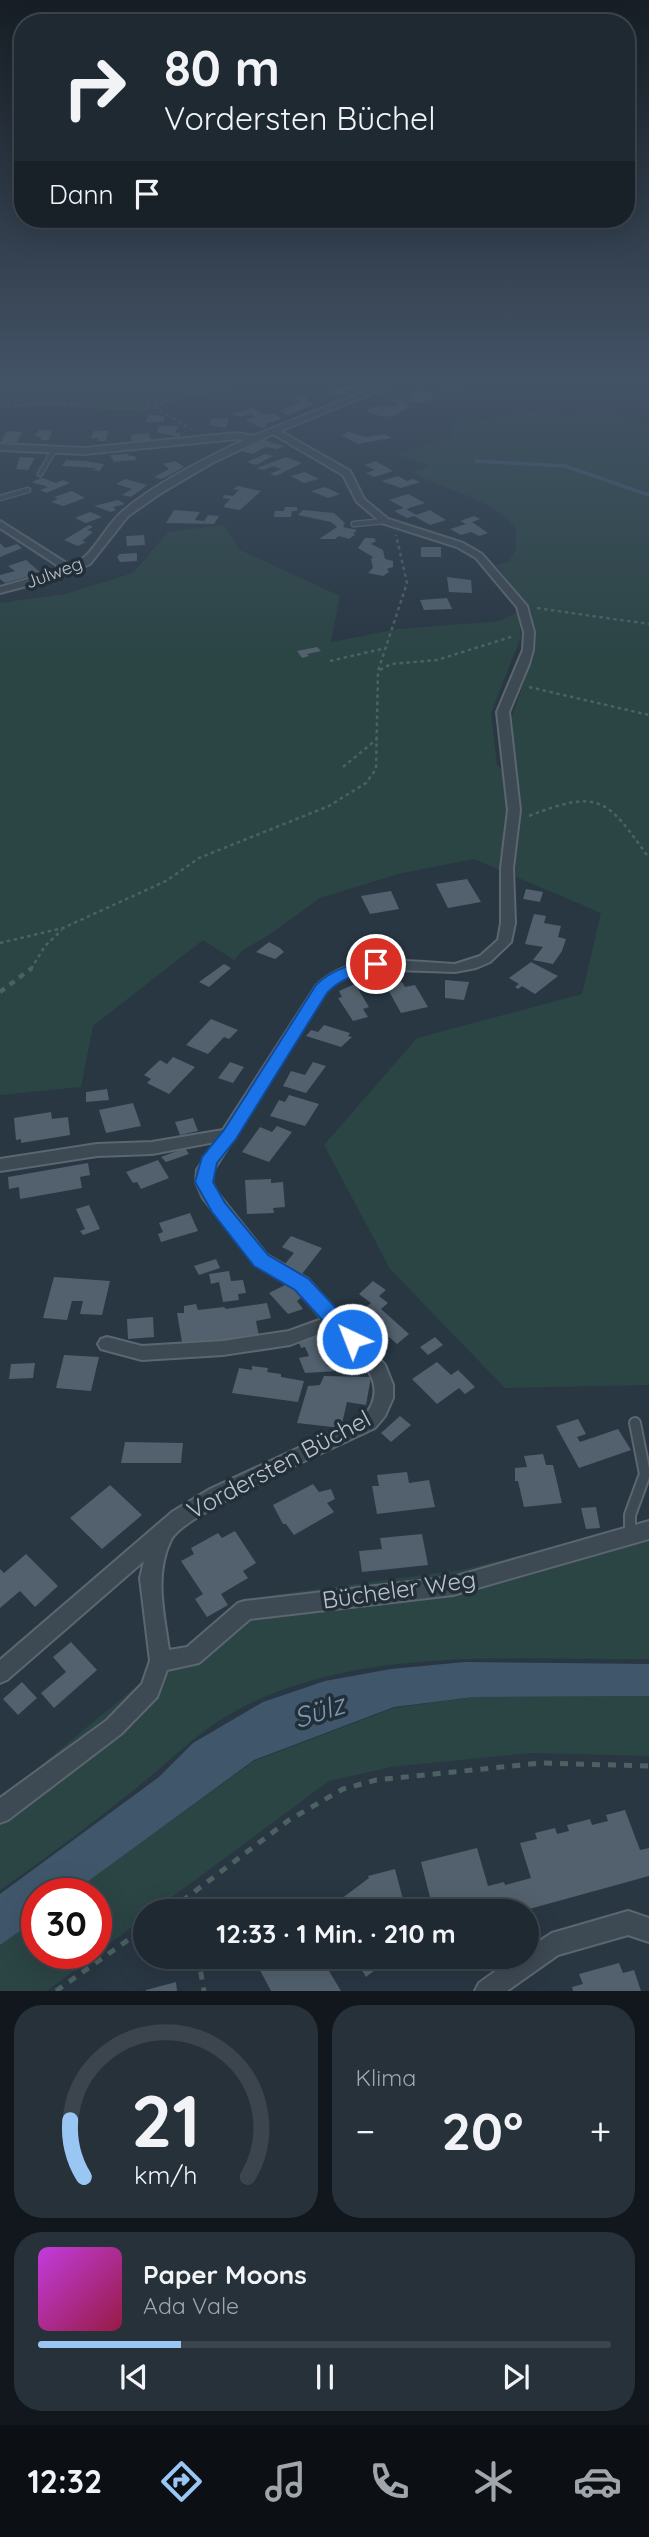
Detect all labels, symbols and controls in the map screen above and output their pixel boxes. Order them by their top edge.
text: 80 m [164,37,280,98]
icon: right [49,42,140,133]
text: Vordersten Büchel [164,98,436,138]
icon: arrive [128,175,166,213]
text: Dann [49,178,114,211]
street label: Julweg [22,552,86,593]
pin [346,934,406,994]
icon: arrive [357,945,395,983]
position arrow [315,1302,389,1376]
street label: Vordersten Büchel [182,1403,375,1525]
street label: Bücheler Weg [320,1563,478,1615]
water label: Sülz [289,1685,351,1735]
speed limit sign: 30 [21,1878,112,1969]
text: 12:33 · 1 Min. · 210 m [216,1917,456,1950]
text: Klima [356,2063,416,2092]
text: 21 [131,2075,201,2166]
text: 20° [441,2098,523,2163]
text: − [356,2107,375,2155]
text: + [590,2107,611,2155]
text: km/h [134,2159,197,2190]
text: Paper Moons [143,2258,307,2291]
text: Ada Vale [143,2291,239,2320]
icon: previous [115,2358,153,2396]
icon: pause [306,2358,344,2396]
icon: next [497,2358,535,2396]
icon: directions [157,2457,206,2506]
icon: music [261,2457,310,2506]
icon: phone [365,2457,414,2506]
icon: climate [469,2457,518,2506]
icon: car [573,2457,622,2506]
text: 12:32 [27,2461,102,2501]

